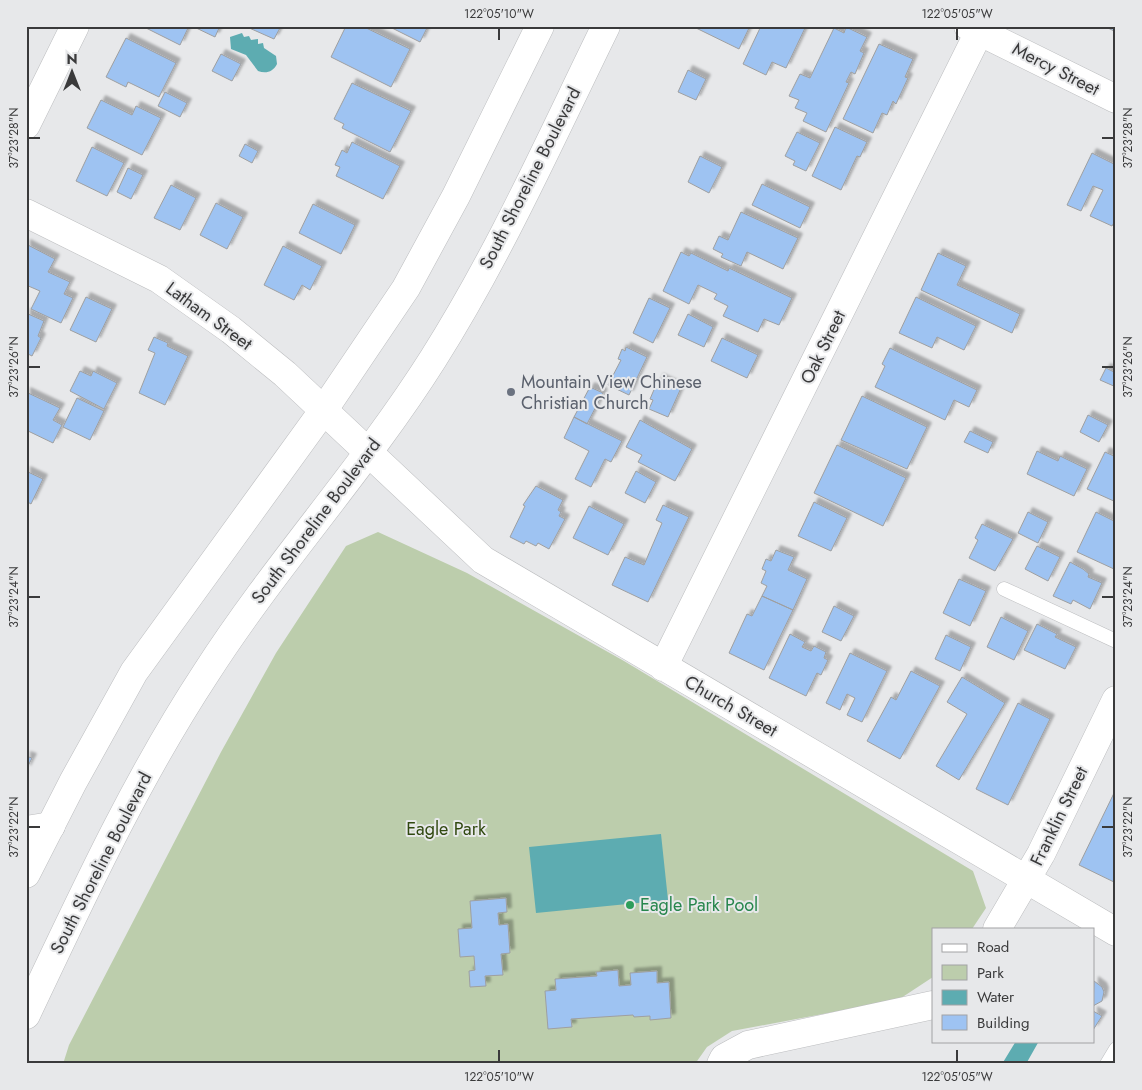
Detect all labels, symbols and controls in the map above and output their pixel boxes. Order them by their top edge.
text: 122°05'10"W [464,5,534,23]
text: 122°05'05"W [921,5,993,23]
street label: Mercy Street [1008,36,1105,102]
north arrow [48,48,98,98]
text: N [66,49,78,69]
street label: South Shoreline Boulevard [473,83,587,273]
text: 37°23'28"N [5,107,23,169]
text: 37°23'28"N [1119,107,1137,169]
street label: Latham Street [160,276,258,357]
street label: Oak Street [794,305,852,388]
text: 37°23'26"N [5,336,23,398]
text: 37°23'26"N [1119,336,1137,398]
place label: Mountain View Chinese Christian Church [521,369,702,416]
marker: Mountain View Chinese Christian Church [505,386,517,398]
street label: South Shoreline Boulevard [245,433,387,609]
text: 37°23'24"N [5,566,23,628]
text: 37°23'24"N [1119,566,1137,628]
street label: Church Street [680,669,783,743]
street label: Franklin Street [1024,761,1095,870]
street label: South Shoreline Boulevard [44,768,158,958]
text: 37°23'22"N [5,796,23,858]
text: 37°23'22"N [1119,796,1137,858]
park label: Eagle Park [406,816,486,842]
place label: Eagle Park Pool [640,892,758,918]
marker: Eagle Park Pool [624,899,636,911]
legend [932,928,1094,1042]
text: Road [977,936,1009,958]
text: Park [977,962,1004,984]
text: Water [977,986,1015,1008]
text: Building [977,1012,1029,1034]
text: 122°05'10"W [464,1068,534,1086]
text: 122°05'05"W [921,1068,993,1086]

